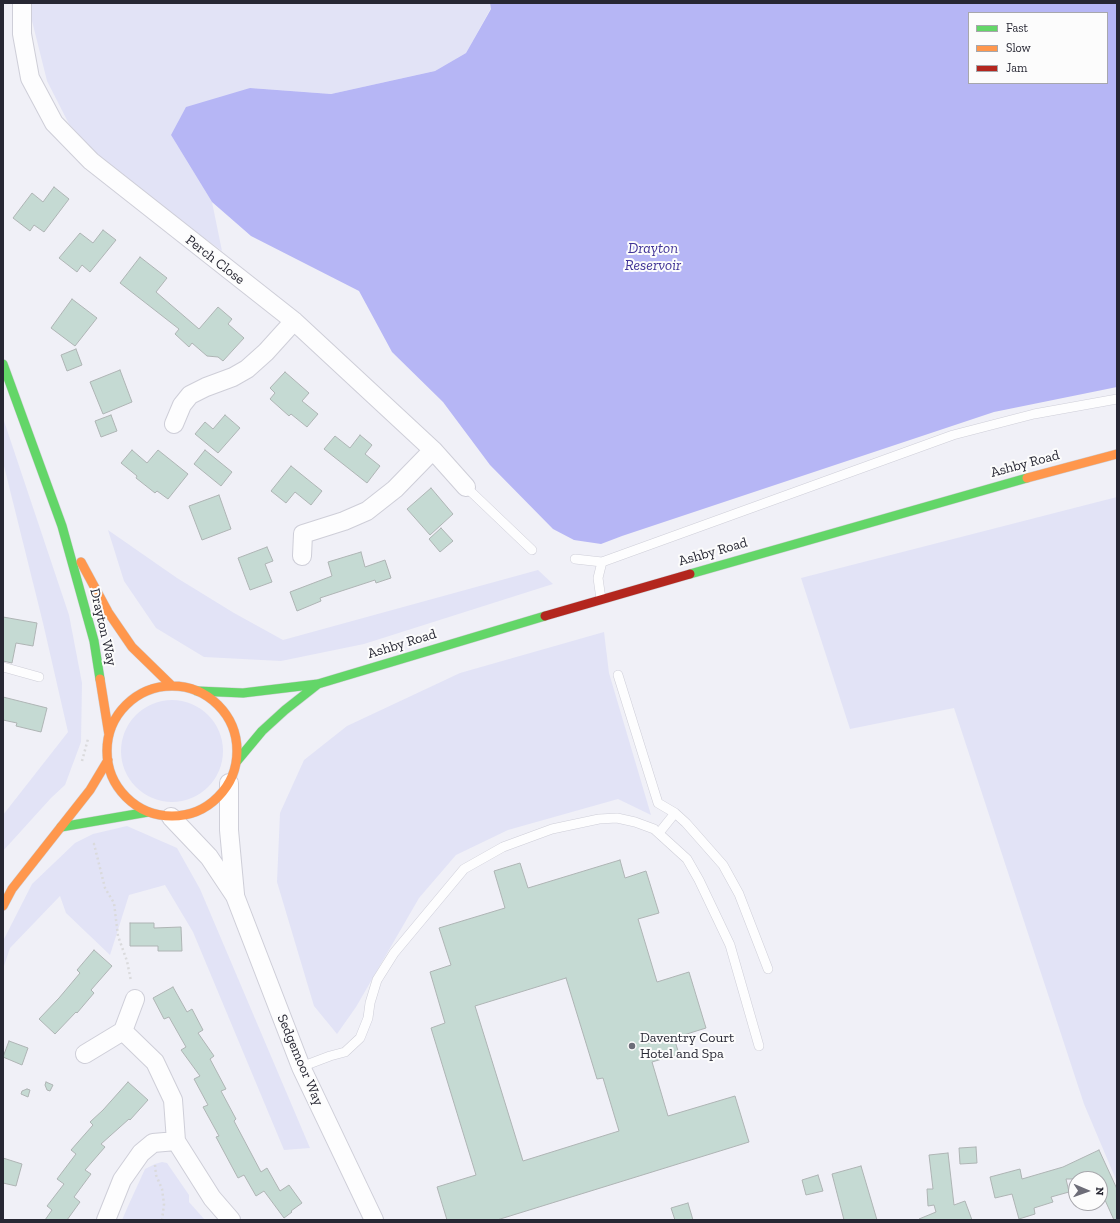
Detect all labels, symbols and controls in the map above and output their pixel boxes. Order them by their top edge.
legend [968,12,1108,84]
text: Fast [1006,21,1028,35]
text: Slow [1006,41,1031,55]
text: Jam [1006,61,1027,75]
street label: Perch Close [182,232,248,288]
water label: Drayton Reservoir [625,240,681,275]
street label: Ashby Road [989,447,1061,481]
street label: Ashby Road [677,534,749,570]
street label: Drayton Way [86,587,120,667]
street label: Ashby Road [366,626,438,662]
street label: Sedgemoor Way [273,1012,327,1108]
place label: Daventry Court Hotel and Spa [640,1030,734,1062]
marker: Daventry Court Hotel and Spa [627,1041,637,1051]
north arrow [1068,1171,1108,1211]
text: N [1093,1187,1106,1196]

